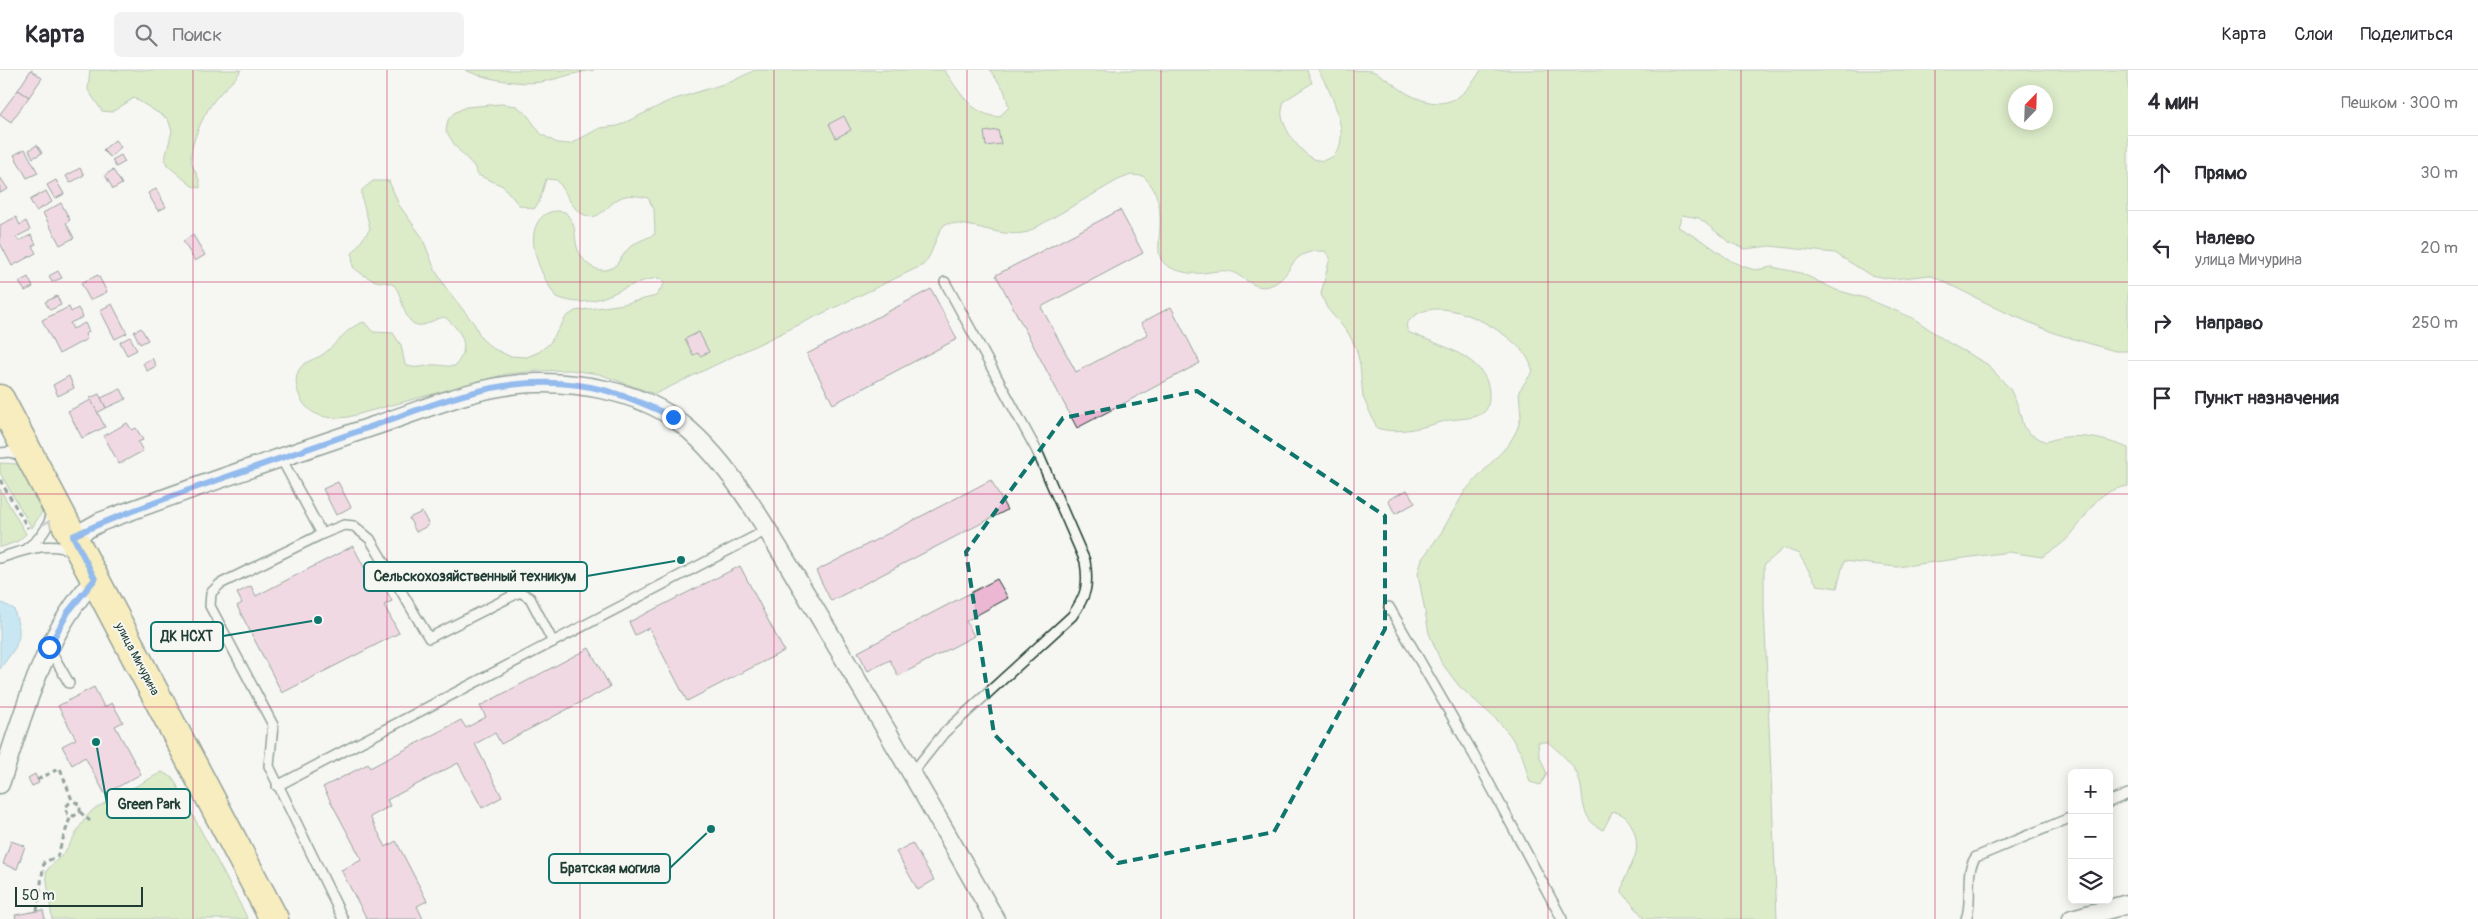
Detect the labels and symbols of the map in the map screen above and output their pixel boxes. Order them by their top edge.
north arrow [2008,85,2053,130]
route end [662,406,685,429]
one-way arrow [41,520,52,529]
callout: Сельскохозяйственный техникум [364,562,587,591]
text: Сельскохозяйственный техникум [374,568,576,585]
street label: улица Мичурина [111,619,163,698]
callout: ДК НСХТ [151,622,223,651]
text: ДК НСХТ [160,628,213,645]
route start [38,636,61,659]
callout: Green Park [107,789,190,818]
text: Green Park [118,796,181,813]
callout: Братская могила [549,854,670,883]
text: Братская могила [560,860,661,877]
scale bar [15,884,142,907]

